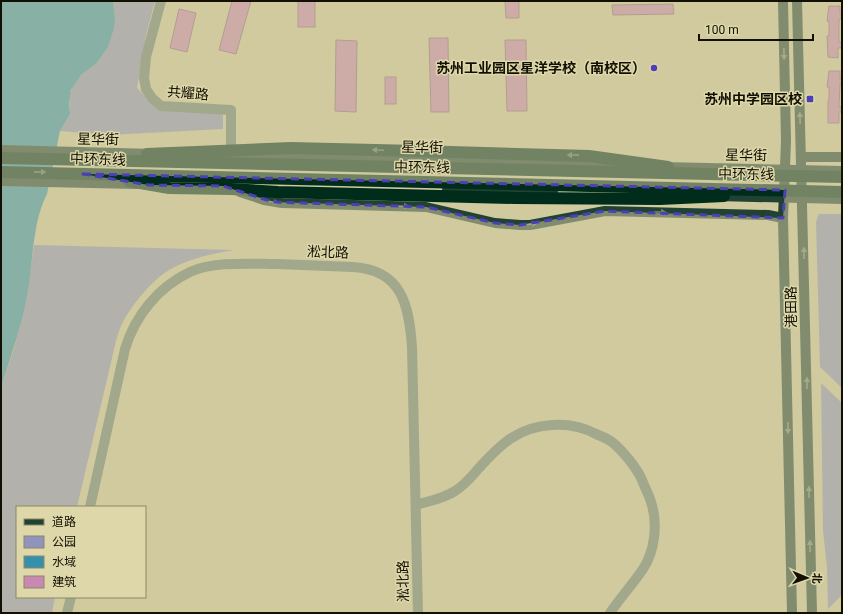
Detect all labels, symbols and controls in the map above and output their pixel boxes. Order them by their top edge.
scale bar [699,16,813,42]
text: 100 m [705,23,739,37]
one-way arrow [781,48,787,61]
place label: 苏州工业园区星洋学校（南校区） [436,60,646,76]
marker: 苏州工业园区星洋学校（南校区） [649,63,659,73]
street label: 共耀路 [166,83,210,103]
place label: 苏州中学园区校 [704,91,802,107]
marker: 苏州中学园区校 [805,94,815,104]
one-way arrow [797,111,803,124]
street label: 星华街 [77,131,119,147]
street label: 星华街 [401,139,443,155]
one-way arrow [371,147,384,153]
street label: 星华街 [725,147,767,163]
street label: 中环东线 [70,150,126,168]
one-way arrow [567,152,579,159]
street label: 中环东线 [394,159,450,175]
street label: 中环东线 [718,166,774,182]
one-way arrow [34,169,46,176]
one-way arrow [267,199,279,205]
one-way arrow [397,203,410,209]
one-way arrow [654,209,667,215]
one-way arrow [525,221,537,227]
street label: 淞北路 [307,243,349,261]
one-way arrow [801,246,807,259]
street label: 港田路 [783,286,799,328]
one-way arrow [803,377,810,389]
one-way arrow [785,422,791,435]
one-way arrow [806,485,812,498]
legend [16,506,146,598]
text: 道路 [52,515,76,529]
text: 公园 [52,535,76,549]
one-way arrow [807,539,813,552]
text: 水域 [52,555,76,569]
north arrow [787,558,827,598]
street label: 淞北路 [395,560,411,602]
text: 北 [810,573,823,584]
text: 建筑 [52,575,76,589]

